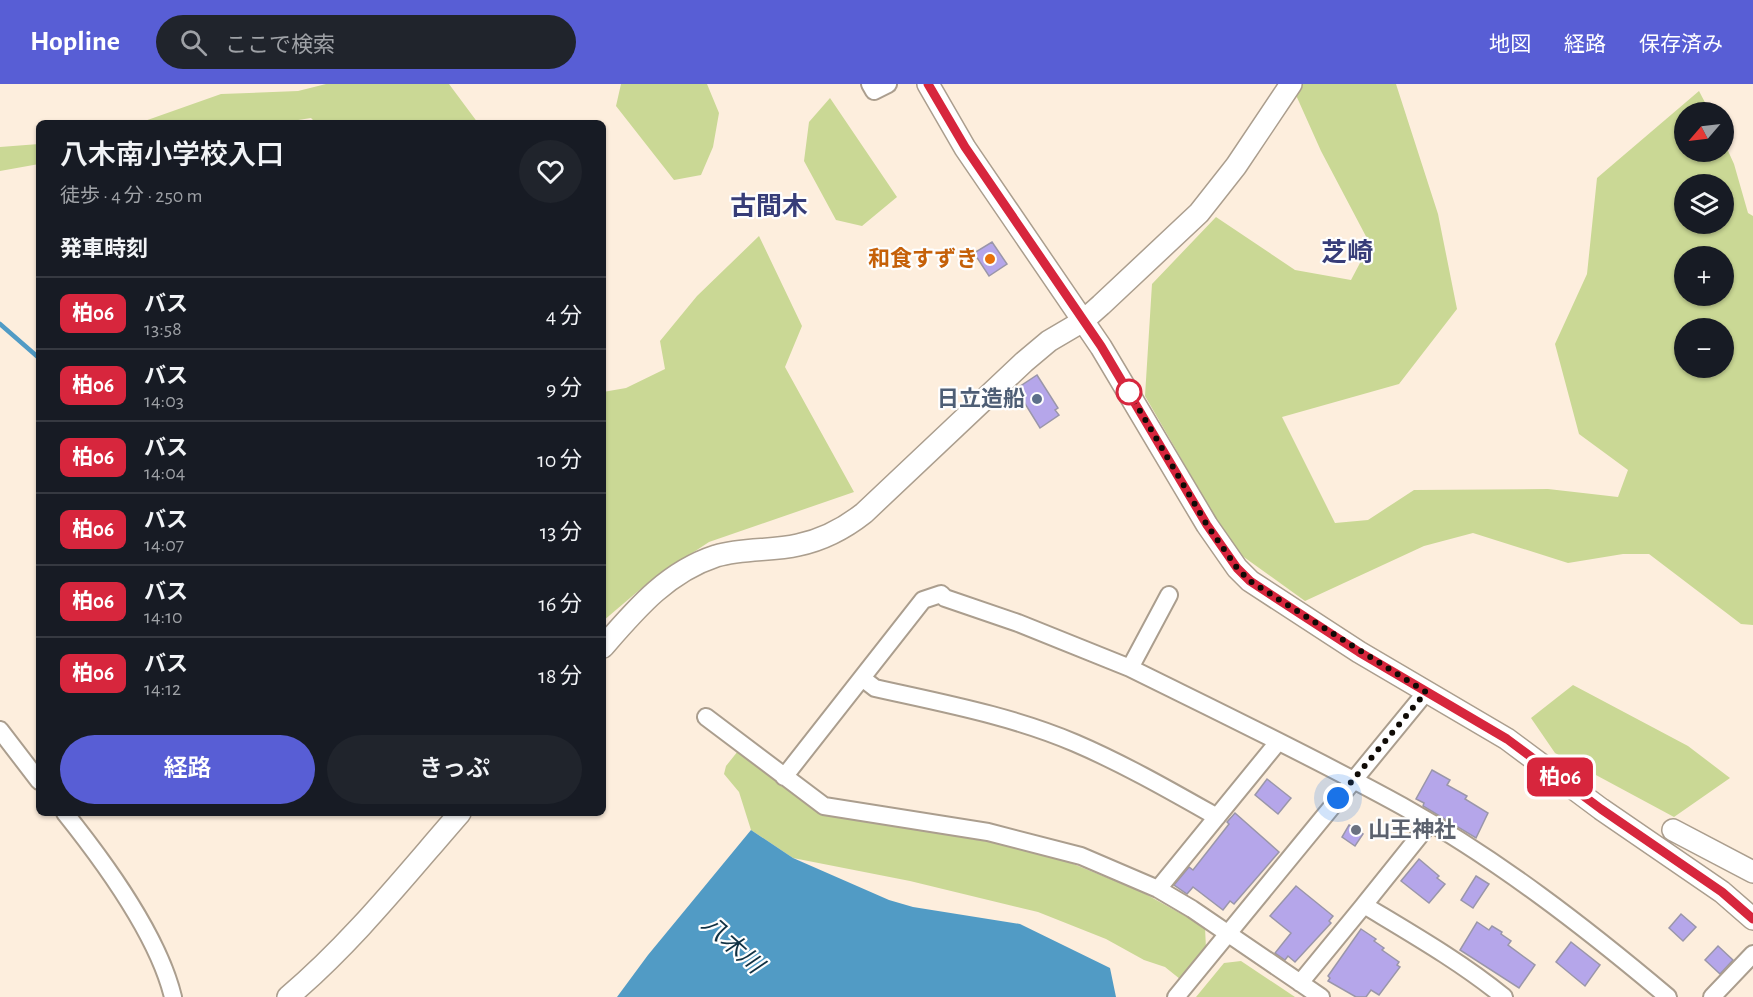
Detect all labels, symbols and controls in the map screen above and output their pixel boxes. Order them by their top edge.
search box [156,15,576,69]
icon: search [177,26,210,59]
text: Hopline [30,28,120,56]
text: ここで検索 [225,34,335,56]
text: 地図 [1489,34,1531,55]
text: 経路 [1564,34,1606,55]
text: 保存済み [1639,34,1723,55]
north arrow [1674,102,1734,162]
map controls [1674,102,1734,378]
button: heart [519,140,582,203]
text: 八木南小学校入口 [60,142,284,170]
button: layers [1674,174,1734,234]
text: 徒歩 · 4 分 · 250 m [60,186,203,206]
district label: 古間木 [730,192,808,220]
text: 発車時刻 [60,238,148,260]
district label: 芝崎 [1321,238,1373,266]
button: + [1674,246,1734,306]
place label: 和食すずき [868,247,978,270]
marker: 和食すずき [983,252,997,266]
text: バス [144,293,188,315]
text: 柏06 [72,303,114,324]
text: 4 分 [546,305,582,327]
button: − [1674,318,1734,378]
text: 13:58 [144,319,182,339]
text: バス [144,365,188,387]
text: 柏06 [72,375,114,396]
text: 9 分 [546,377,582,399]
unlabelled marker [1116,379,1142,405]
place label: 日立造船 [937,387,1025,410]
text: 14:03 [144,391,184,411]
marker: 日立造船 [1030,392,1044,406]
text: バス [144,437,188,459]
text: 柏06 [72,447,114,468]
text: 10 分 [537,449,582,471]
text: 14:04 [144,463,185,483]
text: バス [144,509,188,531]
text: 柏06 [72,519,114,540]
text: 13 分 [540,521,582,543]
text: 14:07 [144,535,184,555]
text: バス [144,581,188,603]
text: 柏06 [72,591,114,612]
text: 16 分 [538,593,582,615]
text: 14:10 [144,607,183,627]
text: バス [144,653,188,675]
text: 柏06 [72,663,114,684]
text: 18 分 [538,665,582,687]
text: 14:12 [144,679,181,699]
button: 経路 [60,735,315,804]
button: きっぷ [327,735,582,804]
line badge: 柏06 [1526,758,1594,796]
text: 柏06 [1539,767,1581,788]
your location [1323,783,1353,813]
place label: 山王神社 [1368,818,1456,841]
marker: 山王神社 [1349,823,1363,837]
water label: 八木川 [697,911,770,980]

